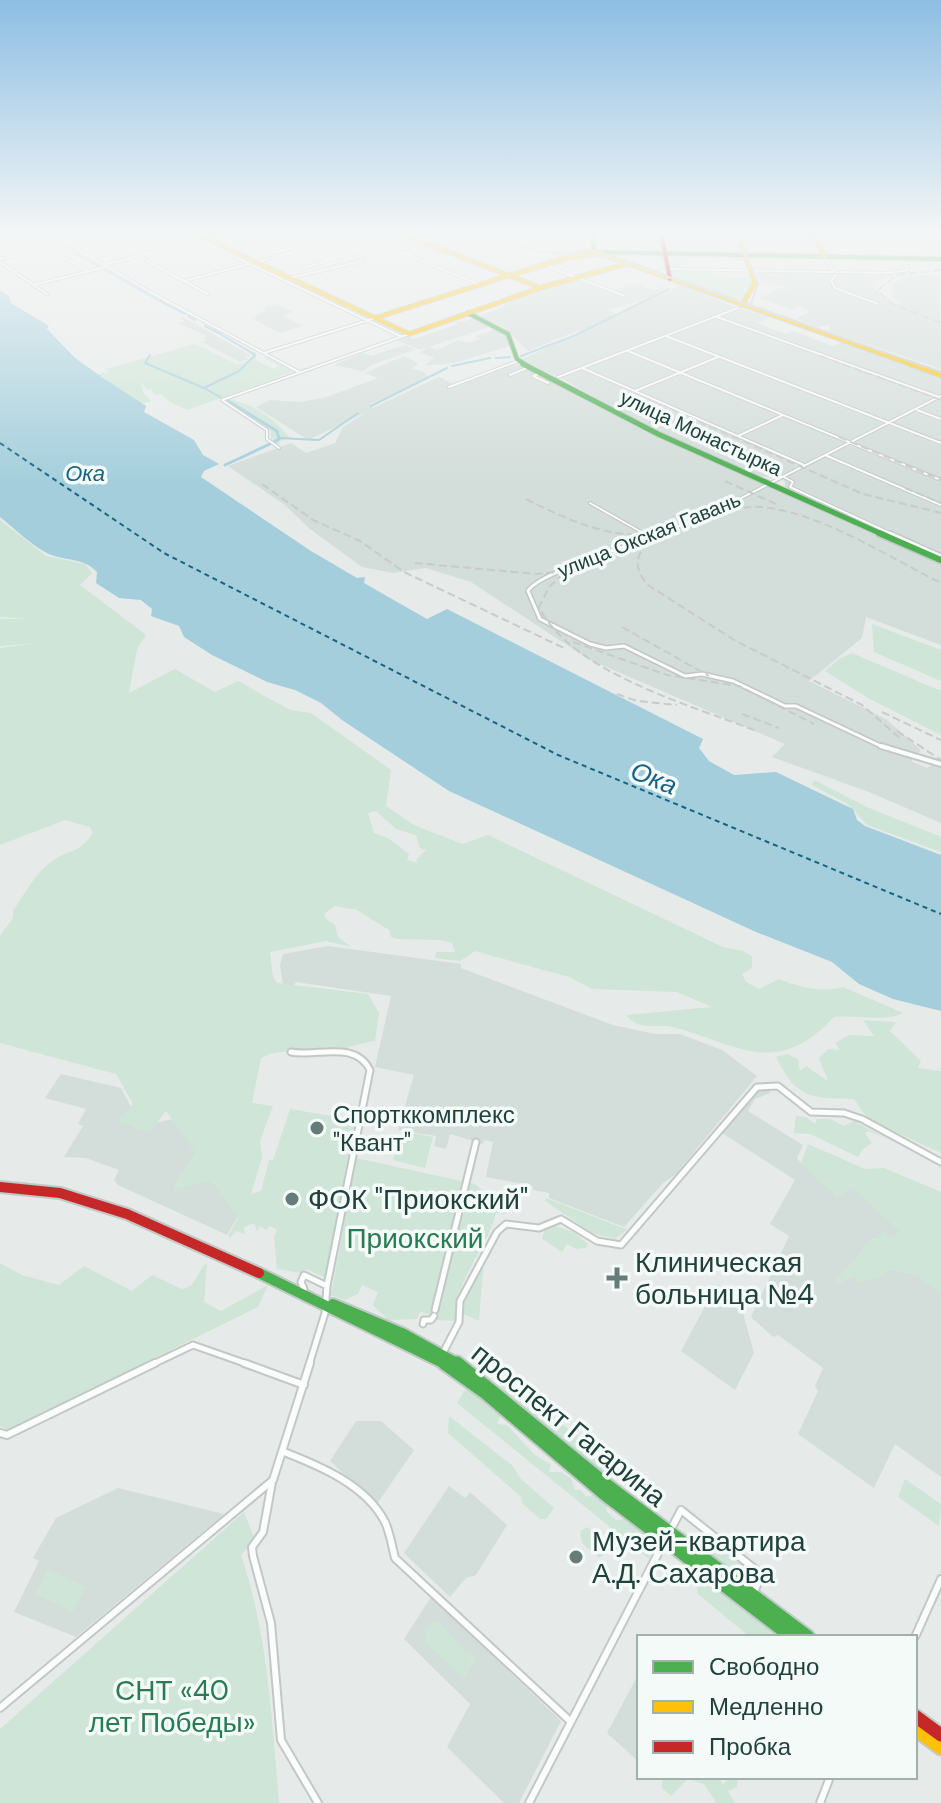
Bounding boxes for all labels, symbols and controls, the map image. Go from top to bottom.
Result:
street label: улица Монастырка [616,384,787,482]
water label: Ока [65,459,105,488]
street label: улица Окская Гавань [554,486,744,584]
water label: Ока [626,753,682,803]
place label: Спортккомплекс "Квант" [333,1099,515,1158]
marker: Спортккомплекс "Квант" [308,1119,326,1137]
place label: ФОК "Приокский" [308,1181,528,1218]
marker: ФОК "Приокский" [283,1190,301,1208]
park label: Приокский [346,1220,484,1257]
place label: Клиническая больница №4 [635,1244,814,1313]
marker: Клиническая больница №4 [606,1267,628,1289]
street label: проспект Гагарина [464,1335,674,1515]
place label: Музей-квартира А.Д. Сахарова [592,1523,806,1592]
marker: Музей-квартира А.Д. Сахарова [567,1548,585,1566]
legend [637,1635,917,1779]
text: Свободно [709,1651,819,1682]
park label: СНТ «40 лет Победы» [89,1672,255,1741]
text: Медленно [709,1691,823,1722]
text: Пробка [709,1731,792,1762]

